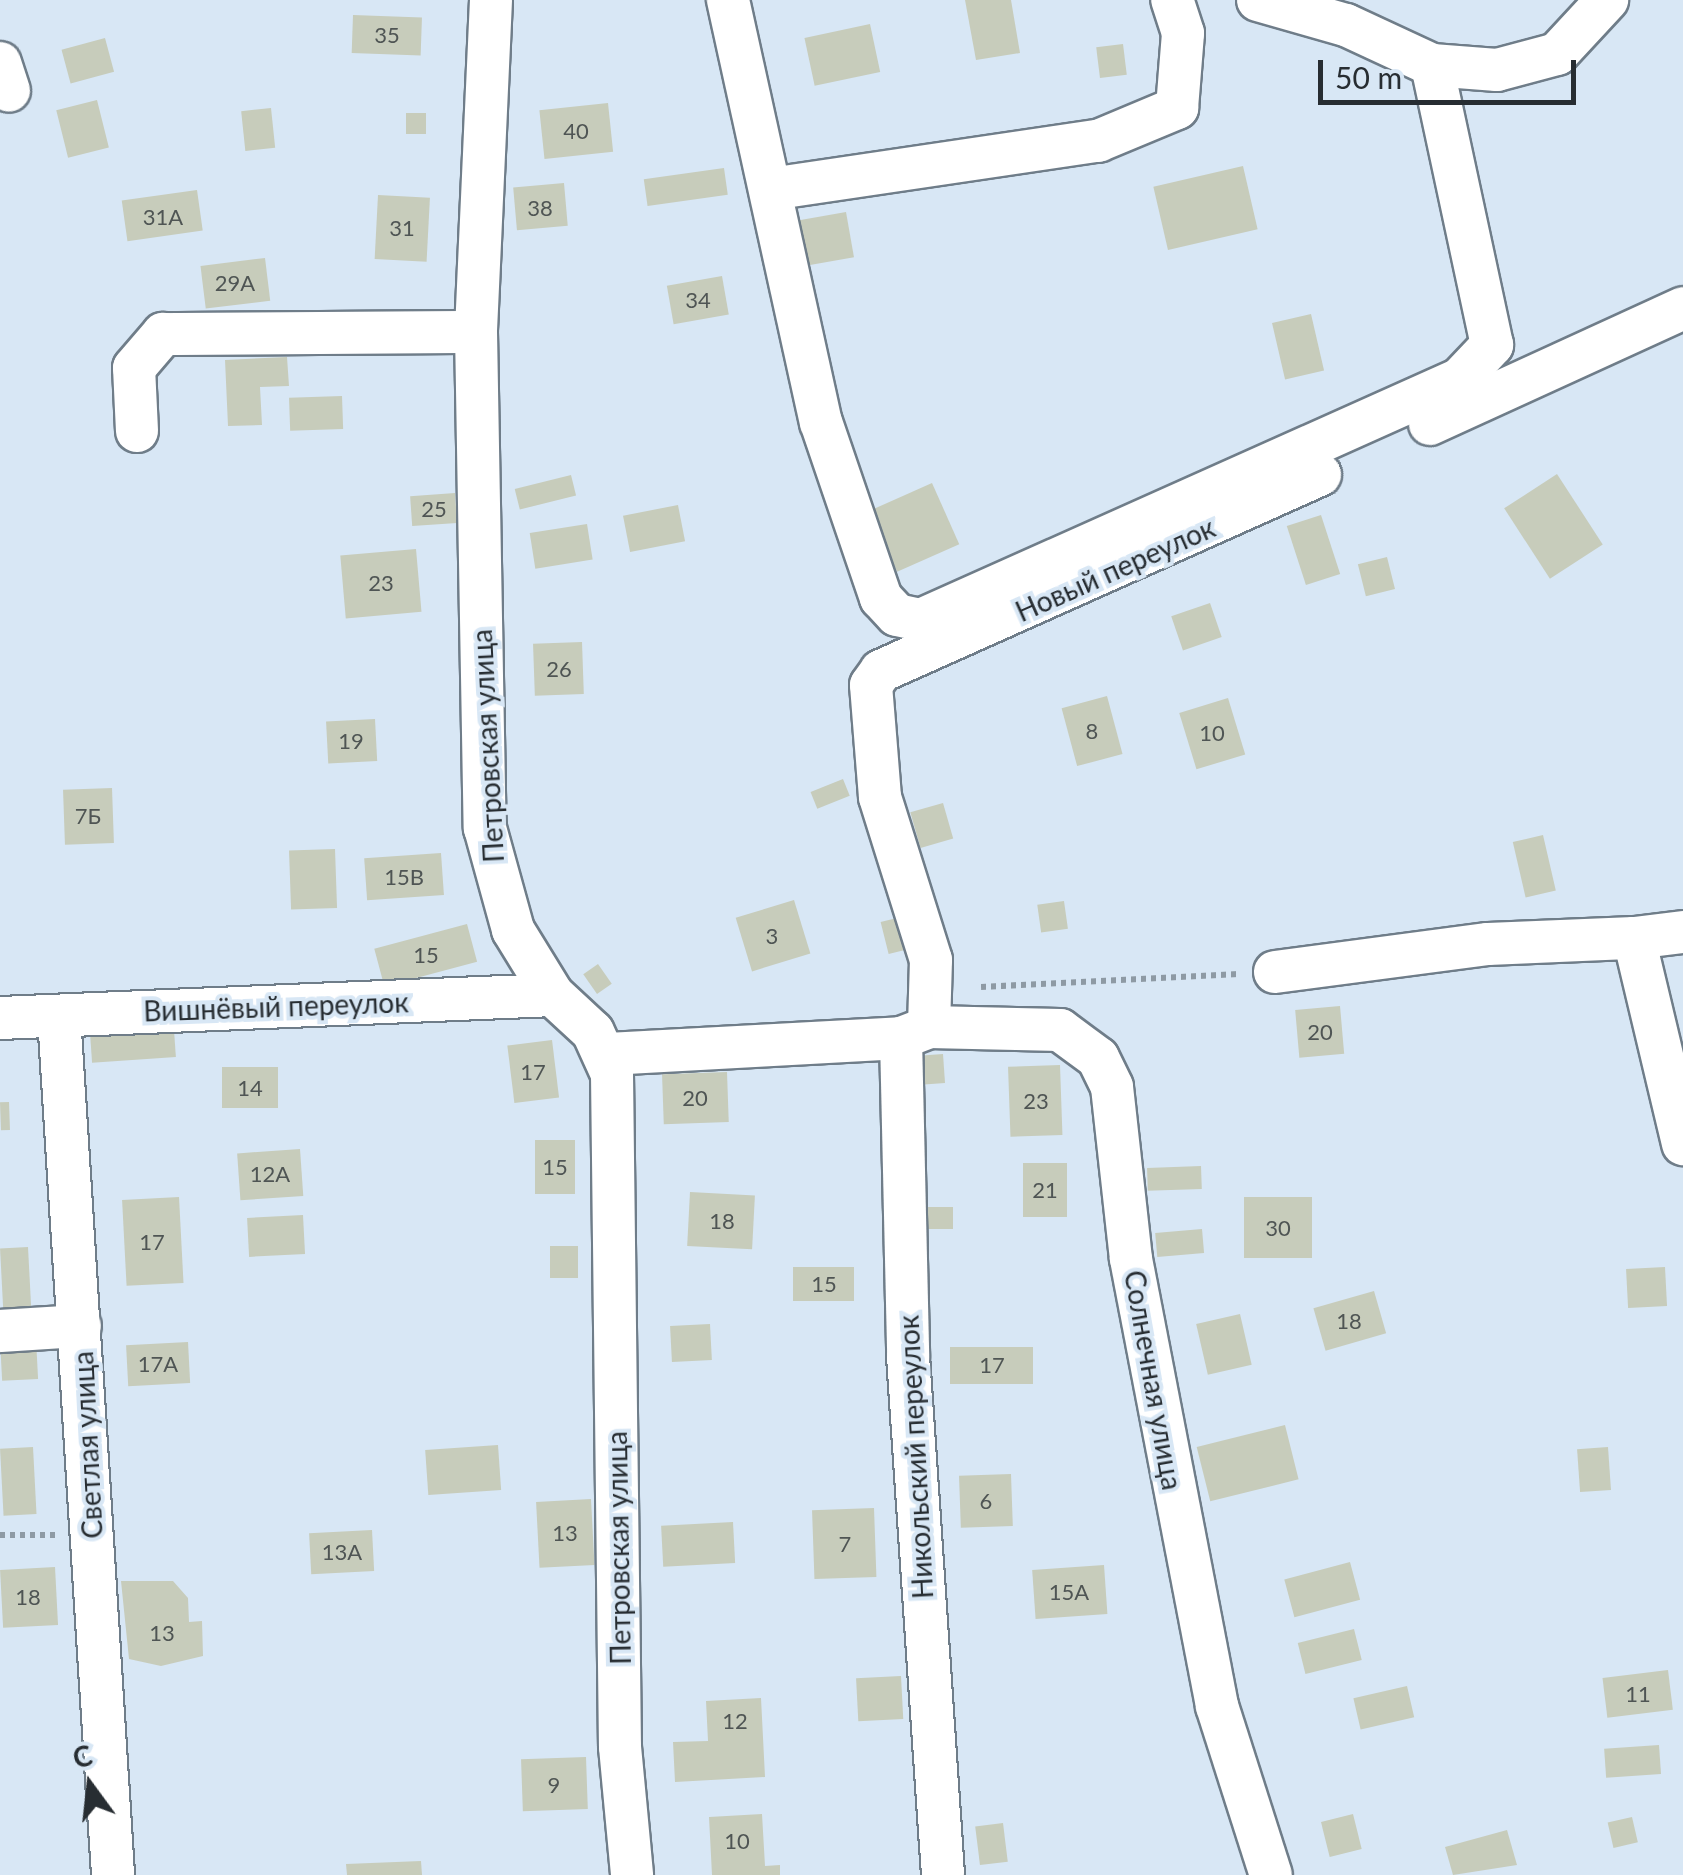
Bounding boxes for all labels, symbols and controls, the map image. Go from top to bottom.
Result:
house number: 35 [374,22,400,48]
scale bar [1323,40,1580,102]
text: 50 m [1335,59,1402,95]
house number: 40 [563,118,589,144]
house number: 38 [527,195,553,221]
house number: 31А [143,204,183,230]
house number: 31 [389,215,415,241]
house number: 29А [215,270,255,296]
house number: 34 [685,287,711,313]
house number: 25 [421,496,447,522]
street label: Новый переулок [1010,510,1220,628]
house number: 23 [368,570,394,596]
street label: Петровская улица [464,628,510,864]
house number: 26 [546,656,572,682]
house number: 8 [1086,718,1098,744]
house number: 10 [1199,720,1225,746]
house number: 19 [338,728,364,754]
house number: 7Б [75,803,101,829]
house number: 15В [384,864,424,890]
house number: 3 [766,923,778,949]
house number: 15 [413,942,439,968]
street label: Вишнёвый переулок [143,985,409,1027]
house number: 20 [1307,1019,1333,1045]
house number: 17 [520,1059,546,1085]
house number: 14 [237,1075,263,1101]
house number: 20 [682,1085,708,1111]
house number: 23 [1023,1088,1049,1114]
house number: 15 [542,1154,568,1180]
house number: 12А [250,1161,290,1187]
house number: 21 [1032,1177,1058,1203]
house number: 18 [709,1208,735,1234]
house number: 30 [1265,1215,1291,1241]
house number: 17 [139,1229,165,1255]
street label: Солнечная улица [1118,1268,1190,1492]
house number: 15 [811,1271,837,1297]
house number: 18 [1336,1308,1362,1334]
street label: Никольский переулок [891,1314,939,1600]
street label: Светлая улица [65,1350,109,1540]
house number: 17А [138,1351,178,1377]
house number: 17 [979,1352,1005,1378]
street label: Петровская улица [599,1431,637,1665]
house number: 6 [980,1488,992,1514]
house number: 13 [552,1520,578,1546]
house number: 7 [839,1531,851,1557]
house number: 13А [322,1539,362,1565]
house number: 15А [1049,1579,1089,1605]
house number: 18 [15,1584,41,1610]
house number: 13 [149,1620,175,1646]
house number: 11 [1625,1681,1651,1707]
house number: 12 [722,1708,748,1734]
north arrow [40,1735,140,1835]
text: С [69,1737,96,1775]
house number: 9 [548,1772,560,1798]
house number: 10 [724,1828,750,1854]

